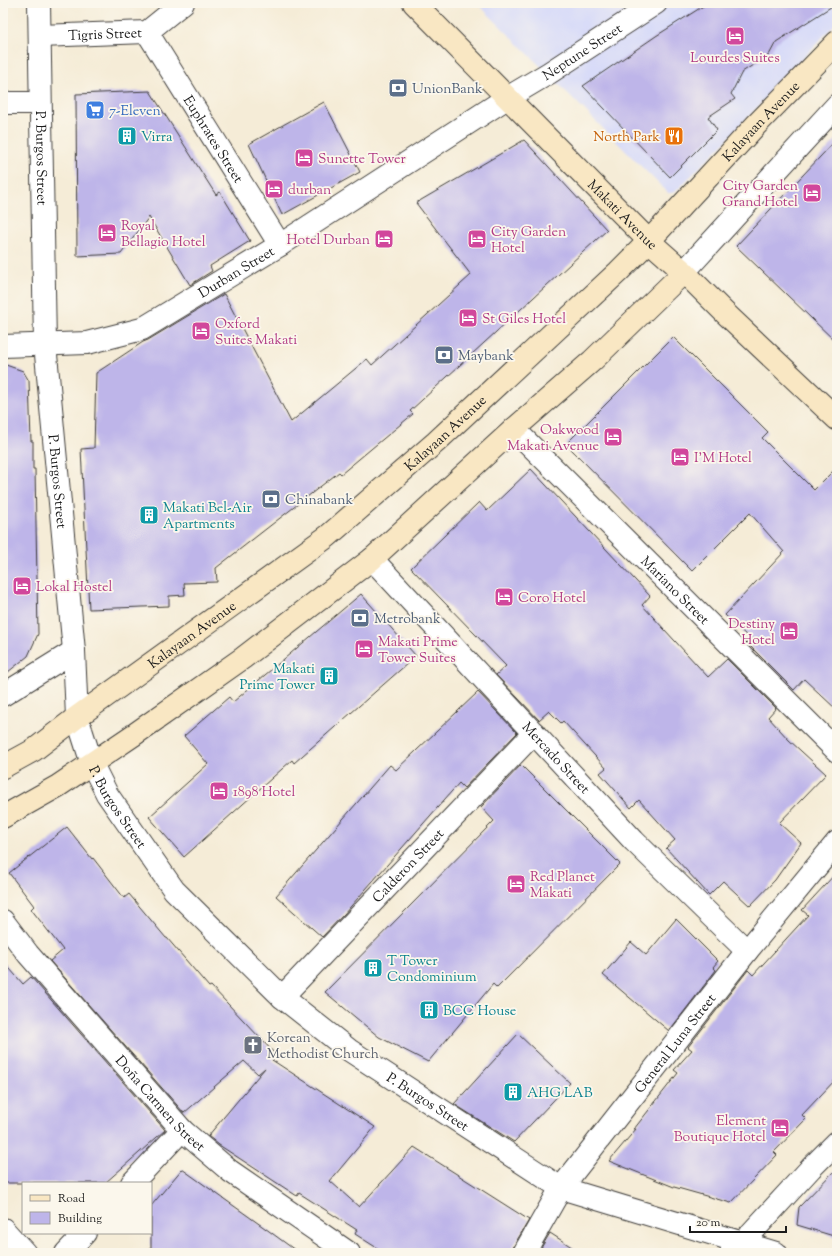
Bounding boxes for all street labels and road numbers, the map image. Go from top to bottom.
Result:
street label: Neptune Street [539,20,627,87]
street label: Tigris Street [68,24,143,47]
street label: Kalayaan Avenue [719,78,805,167]
street label: Euphrates Street [177,92,247,188]
street label: P. Burgos Street [29,110,51,206]
street label: Makati Avenue [582,176,661,256]
street label: Durban Street [195,242,279,304]
street label: Kalayaan Avenue [401,392,492,477]
street label: P. Burgos Street [42,433,70,530]
street label: Mariano Street [635,553,713,630]
street label: Kalayaan Avenue [145,597,241,675]
street label: Mercado Street [516,719,594,799]
street label: P. Burgos Street [83,763,150,854]
street label: Calderon Street [369,825,450,908]
street label: General Luna Street [631,990,722,1098]
street label: Doña Carmen Street [109,1052,209,1157]
street label: P. Burgos Street [382,1069,472,1137]

